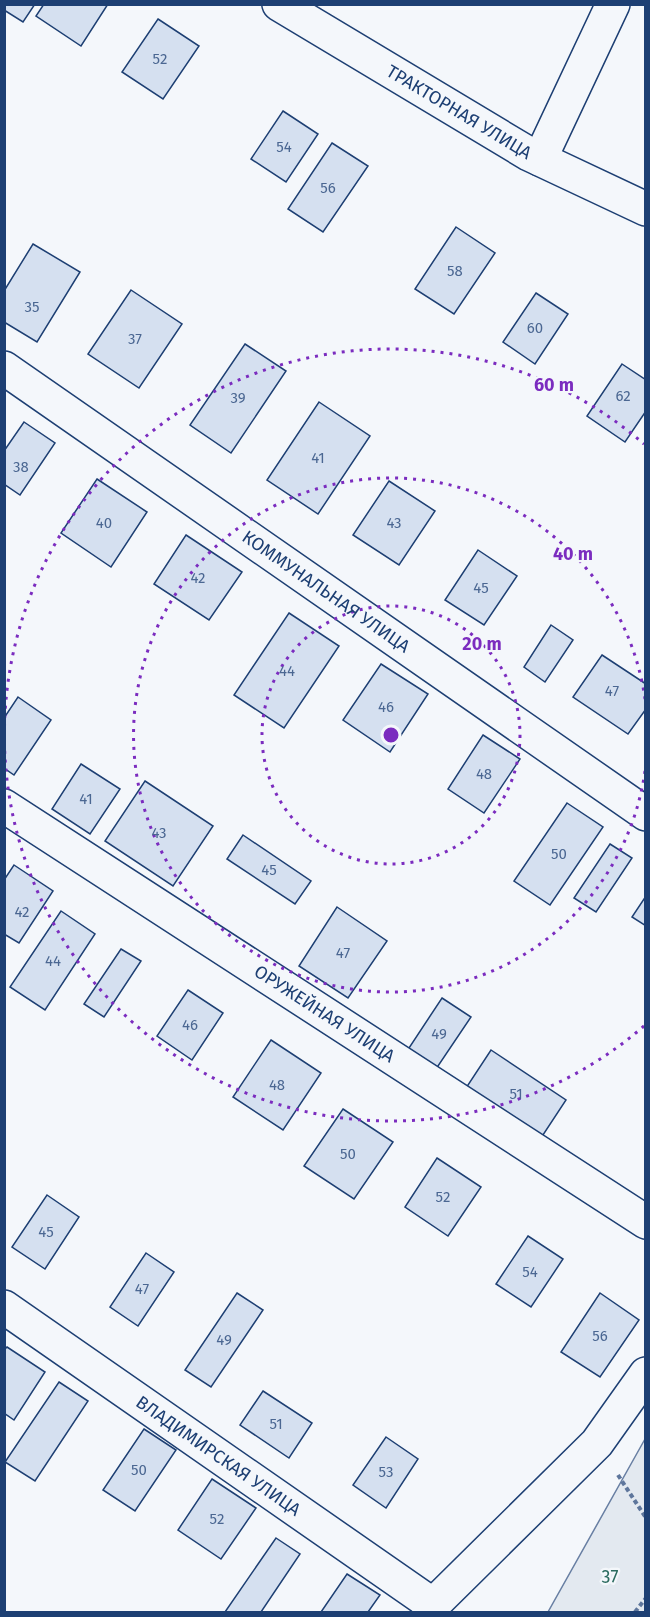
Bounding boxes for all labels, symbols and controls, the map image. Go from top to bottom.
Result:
house number: 52 [153,50,167,68]
street label: ТРАКТОРНАЯ УЛИЦА [383,60,536,164]
house number: 54 [276,138,292,156]
house number: 56 [320,179,336,197]
house number: 58 [447,262,463,280]
house number: 35 [24,298,40,316]
house number: 60 [527,319,543,337]
house number: 37 [128,330,142,348]
text: 60 m [534,374,574,396]
house number: 62 [615,387,631,405]
house number: 39 [230,389,246,407]
house number: 41 [311,449,325,467]
house number: 38 [13,458,29,476]
house number: 40 [96,514,112,532]
house number: 43 [386,514,402,532]
street label: КОММУНАЛЬНАЯ УЛИЦА [238,526,415,658]
text: 40 m [553,543,593,565]
house number: 42 [190,569,206,587]
house number: 45 [473,579,489,597]
text: 20 m [462,633,502,655]
house number: 44 [279,662,295,680]
house number: 47 [605,682,619,700]
house number: 46 [378,698,394,716]
centre of rings [381,725,401,745]
house number: 48 [476,765,492,783]
house number: 41 [79,790,93,808]
house number: 43 [151,824,167,842]
house number: 50 [551,845,567,863]
house number: 45 [261,861,277,879]
house number: 42 [14,903,30,921]
house number: 47 [336,944,350,962]
house number: 44 [45,952,61,970]
street label: ОРУЖЕЙНАЯ УЛИЦА [250,960,400,1068]
house number: 46 [182,1016,198,1034]
house number: 49 [431,1025,447,1043]
house number: 48 [269,1076,285,1094]
house number: 51 [509,1085,523,1103]
house number: 50 [340,1145,356,1163]
house number: 52 [436,1188,450,1206]
house number: 45 [38,1223,54,1241]
house number: 54 [522,1263,538,1281]
house number: 47 [135,1280,149,1298]
house number: 56 [592,1327,608,1345]
house number: 49 [216,1331,232,1349]
street label: ВЛАДИМИРСКАЯ УЛИЦА [132,1391,306,1521]
house number: 51 [269,1415,283,1433]
house number: 50 [131,1461,147,1479]
house number: 53 [379,1463,393,1481]
house number: 52 [210,1510,224,1528]
park label: 37 [602,1566,618,1588]

